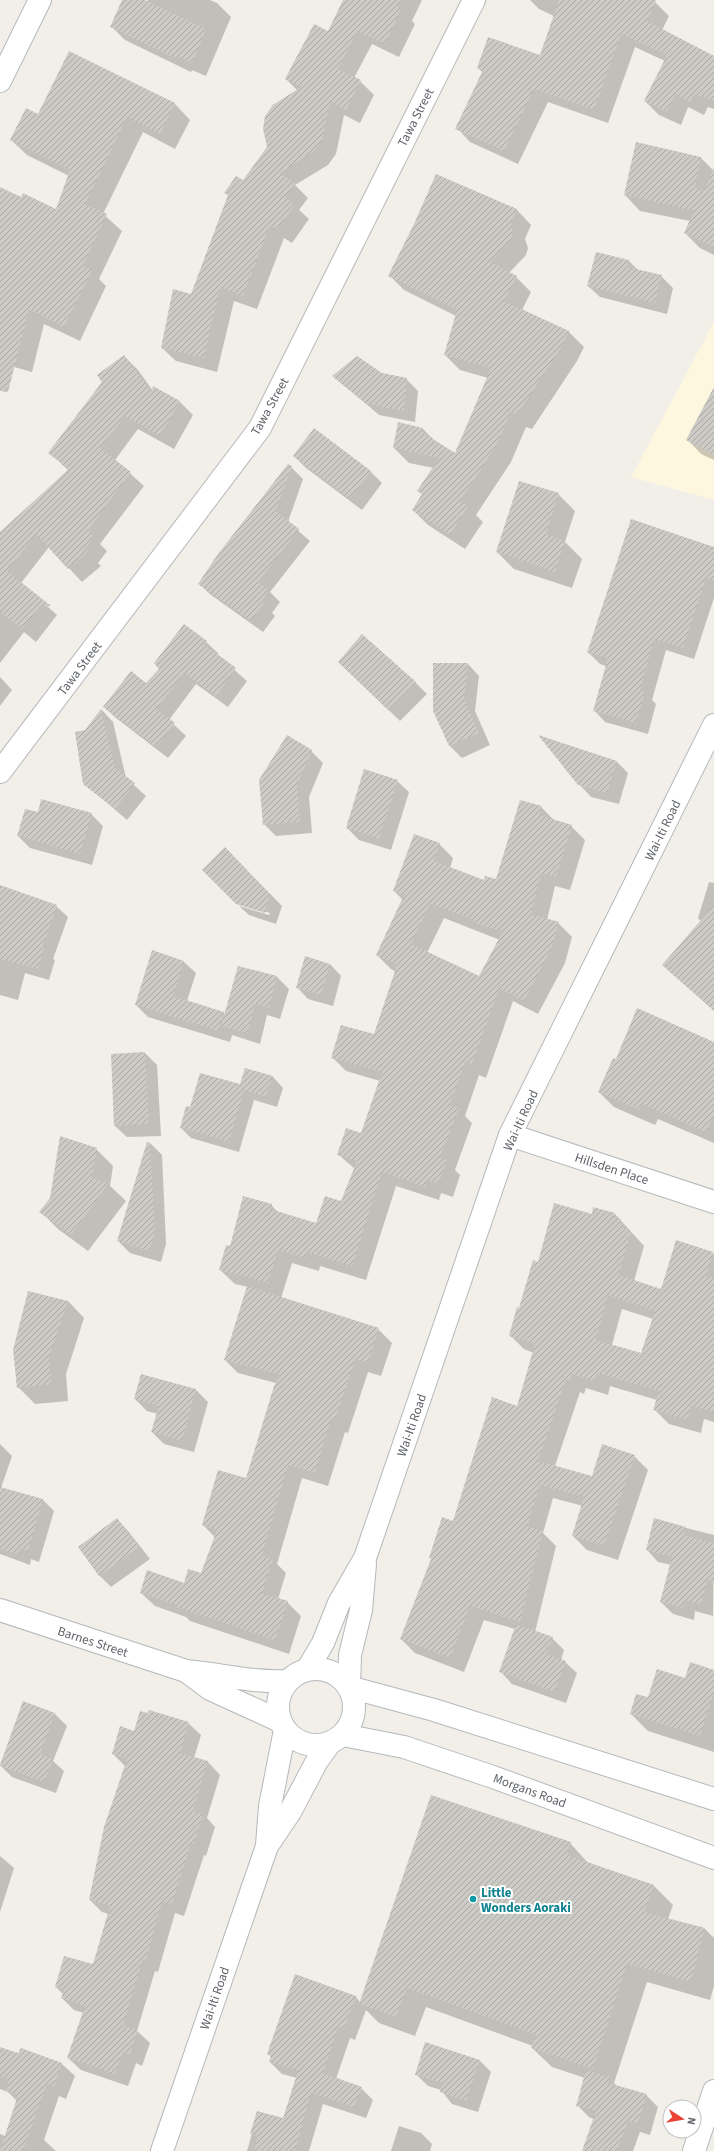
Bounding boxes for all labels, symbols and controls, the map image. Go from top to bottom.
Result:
street label: Tawa Street [393,85,439,150]
street label: Tawa Street [247,374,293,439]
street label: Tawa Street [53,637,106,699]
street label: Wai-Iti Road [640,797,685,864]
street label: Wai-Iti Road [499,1087,543,1154]
street label: Hillsden Place [573,1149,651,1189]
street label: Wai-Iti Road [393,1392,431,1459]
street label: Barnes Street [55,1622,131,1662]
street label: Morgans Road [490,1769,569,1813]
place label: Little Wonders Aoraki [481,1884,571,1917]
marker: Little Wonders Aoraki [468,1894,478,1904]
street label: Wai-Iti Road [196,1965,234,2032]
north arrow [662,2099,702,2139]
text: N [683,2116,699,2126]

